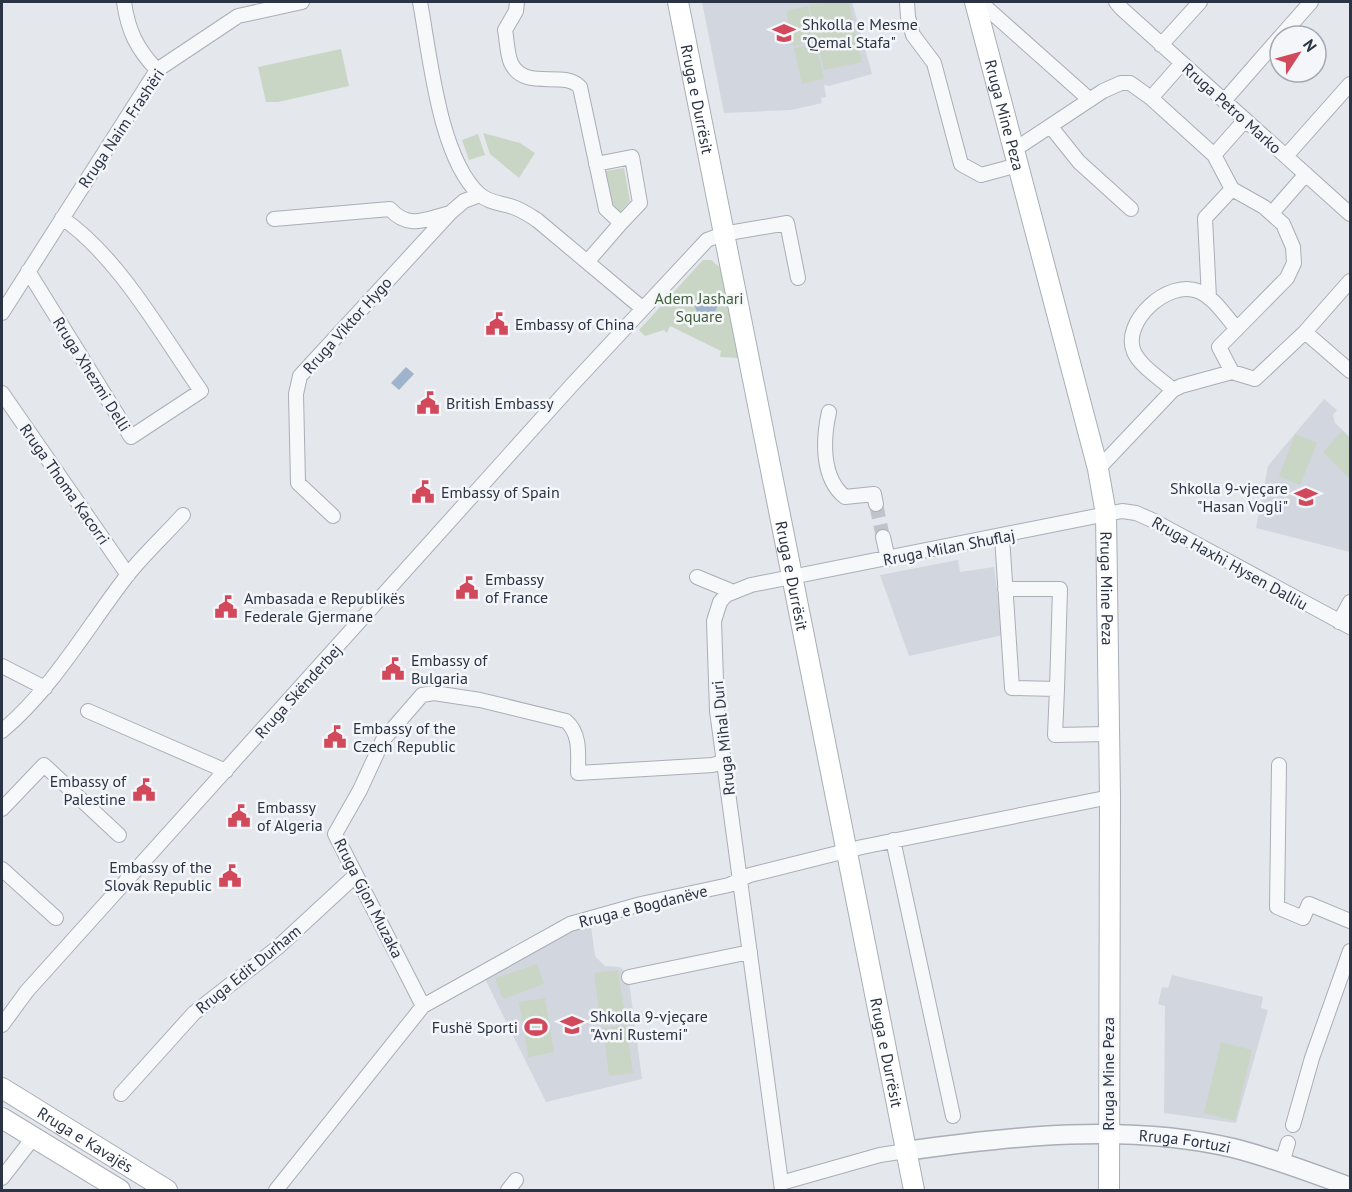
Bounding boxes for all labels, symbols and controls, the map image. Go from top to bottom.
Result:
place label: Shkolla e Mesme "Qemal Stafa" [802,14,918,52]
school or university icon: Shkolla e Mesme "Qemal Stafa" [771,20,797,46]
north arrow [1268,24,1328,84]
text: N [1299,35,1321,55]
street label: Rruga e Durrësit [677,43,718,156]
street label: Rruga Mine Peza [981,58,1029,173]
street label: Rruga Petro Marko [1178,58,1286,158]
street label: Rruga Naim Frashëri [74,65,168,191]
street label: Rruga Viktor Hygo [298,272,396,378]
park label: Adem Jashari Square [654,288,744,326]
public building icon: Embassy of China [484,311,510,337]
street label: Rruga Xhezmi Delli [49,313,135,435]
place label: Embassy of China [515,314,634,334]
public building icon: British Embassy [415,390,441,416]
place label: British Embassy [446,393,554,413]
street label: Rruga Thoma Kacorri [16,420,114,548]
place label: Shkolla 9-vjeçare "Hasan Vogli" [1170,478,1288,516]
public building icon: Embassy of Spain [410,479,436,505]
place label: Embassy of Spain [441,482,560,502]
school or university icon: Shkolla 9-vjeçare "Hasan Vogli" [1293,484,1319,510]
street label: Rruga Haxhi Hysen Dalliu [1149,512,1311,614]
street label: Rruga e Durrësit [771,519,813,633]
street label: Rruga Milan Shuflaj [881,524,1017,570]
street label: Rruga Mine Peza [1096,531,1118,645]
place label: Embassy of France [485,569,548,607]
public building icon: Embassy of France [454,575,480,601]
place label: Ambasada e Republikës Federale Gjermane [244,588,405,626]
public building icon: Ambasada e Republikës Federale Gjermane [213,594,239,620]
street label: Rruga Skënderbej [250,640,346,742]
place label: Embassy of Bulgaria [411,650,488,688]
public building icon: Embassy of Bulgaria [380,656,406,682]
street label: Rruga Mihal Duri [707,679,739,797]
place label: Embassy of the Czech Republic [353,718,456,756]
public building icon: Embassy of the Czech Republic [322,724,348,750]
place label: Embassy of Palestine [50,771,127,809]
public building icon: Embassy of Palestine [131,777,157,803]
place label: Embassy of Algeria [257,797,323,835]
public building icon: Embassy of Algeria [226,803,252,829]
street label: Rruga Gjon Muzaka [330,835,408,961]
place label: Embassy of the Slovak Republic [104,857,212,895]
public building icon: Embassy of the Slovak Republic [217,863,243,889]
street label: Rruga e Bogdanëve [577,880,709,932]
street label: Rruga Edit Durham [191,920,305,1018]
street label: Rruga e Durrësit [866,996,907,1110]
place label: Shkolla 9-vjeçare "Avni Rustemi" [590,1006,708,1044]
school or university icon: Shkolla 9-vjeçare "Avni Rustemi" [559,1012,585,1038]
sports icon: Fushë Sporti [523,1014,549,1040]
place label: Fushë Sporti [432,1017,518,1037]
street label: Rruga Mine Peza [1098,1017,1118,1131]
street label: Rruga e Kavajës [34,1102,137,1177]
street label: Rruga Fortuzi [1138,1125,1233,1157]

